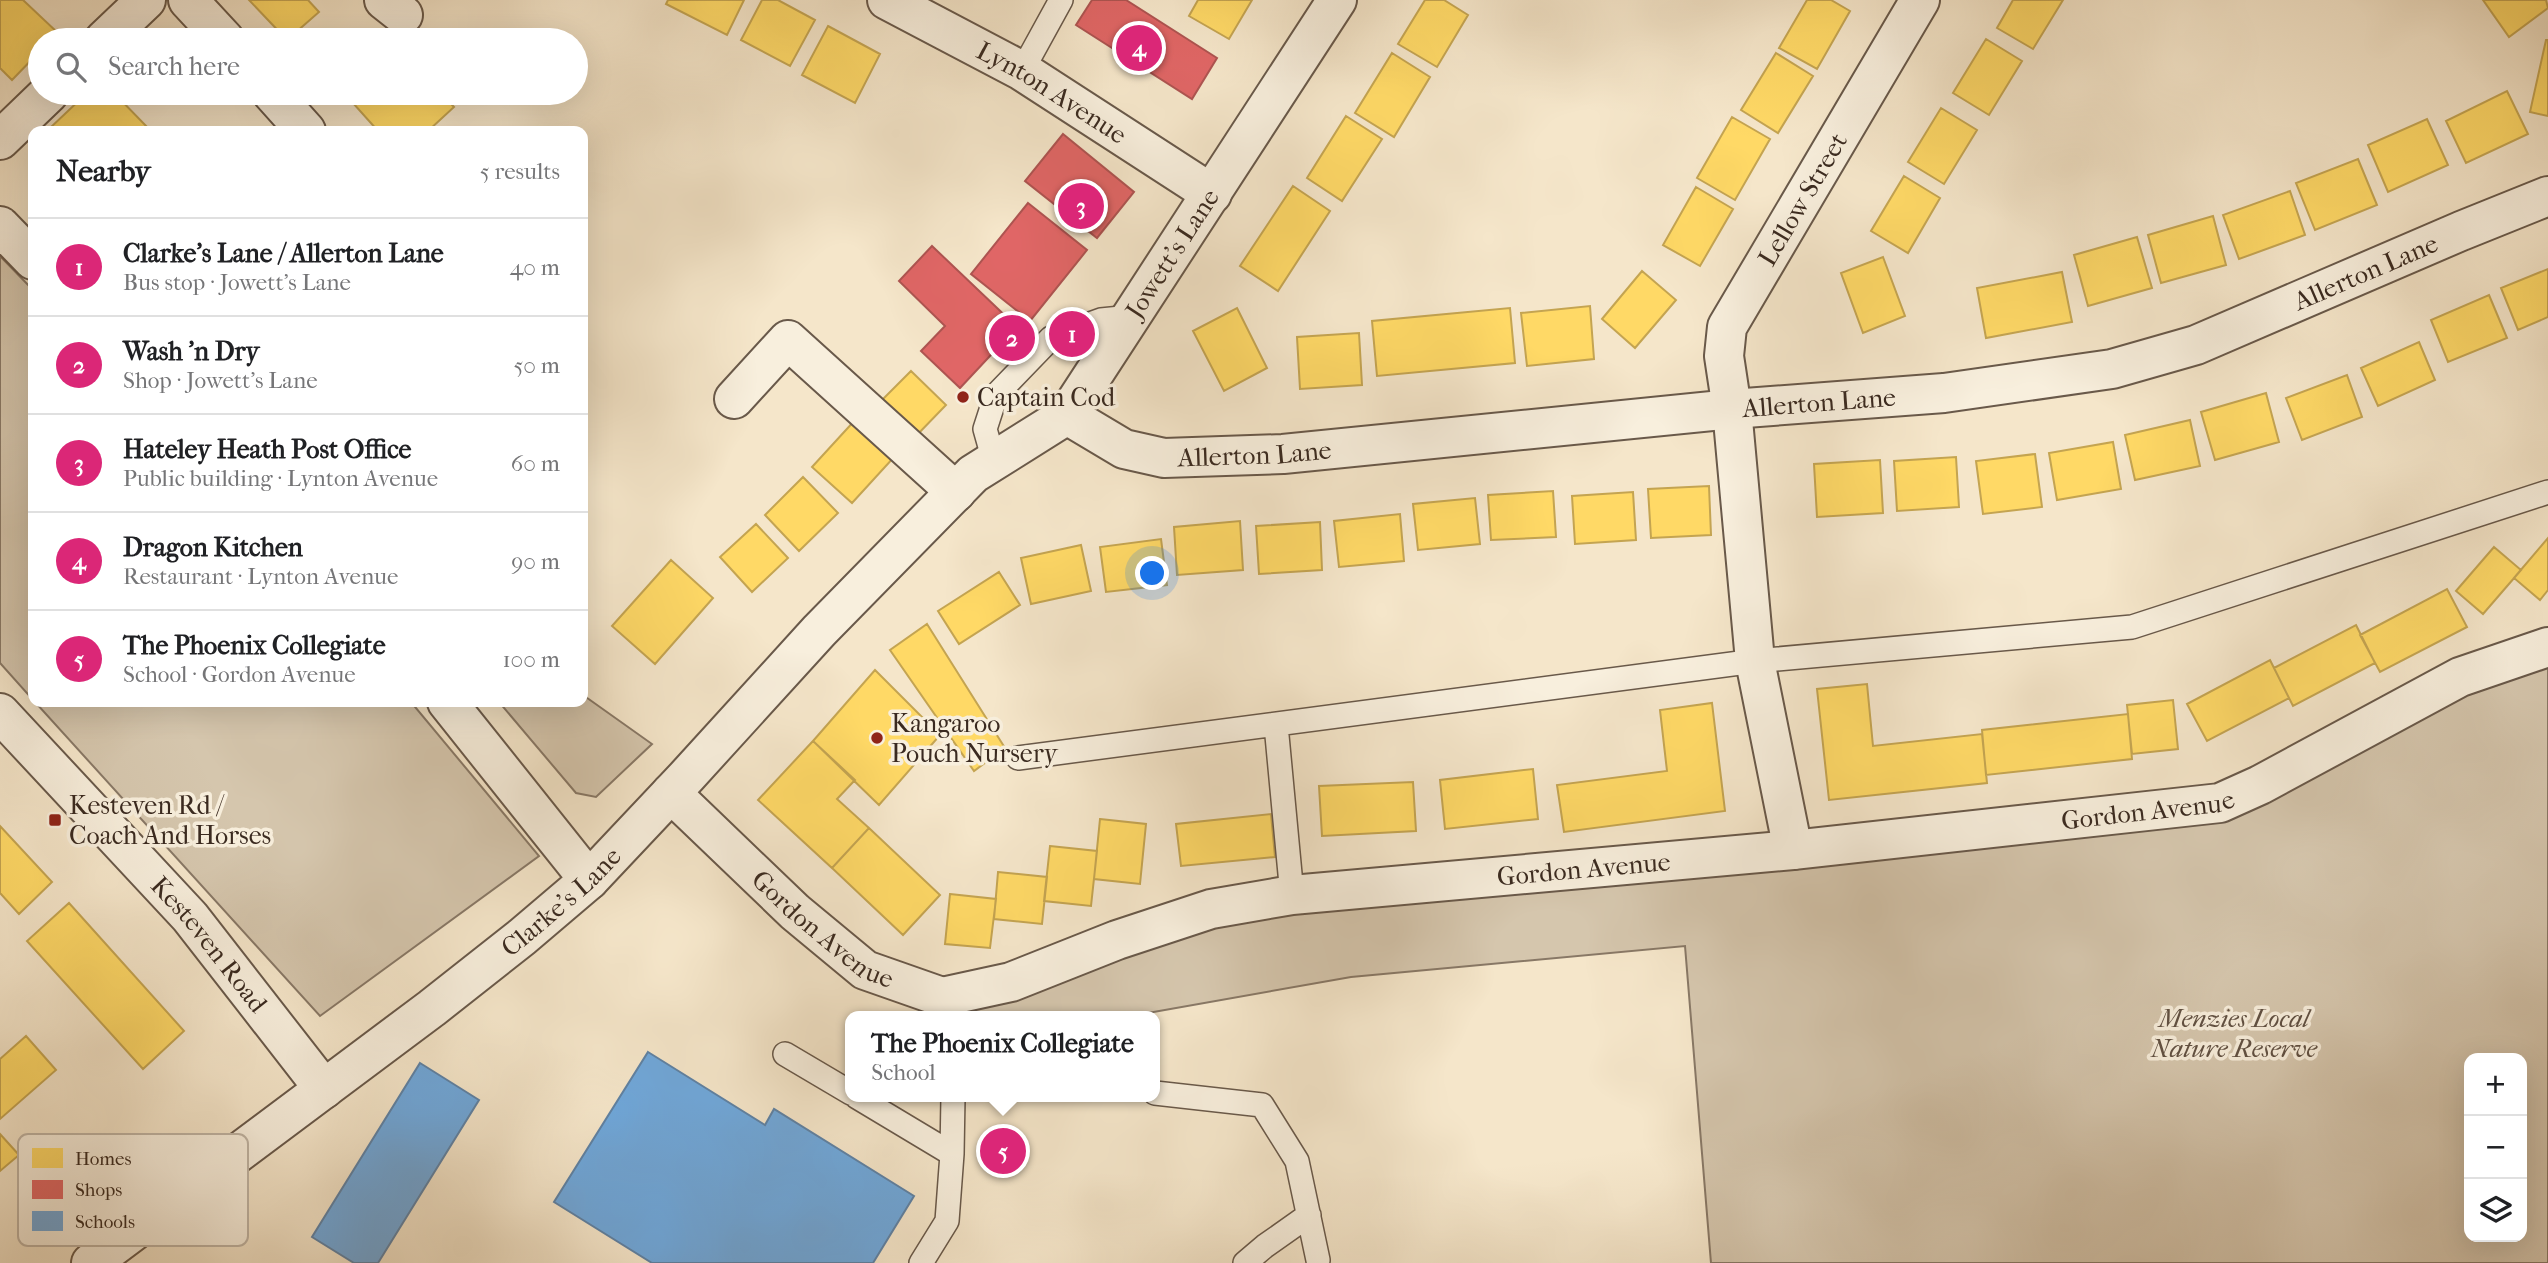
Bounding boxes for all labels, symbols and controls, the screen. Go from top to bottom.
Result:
pin: 4 [1116,22,1162,74]
search box [28,28,588,105]
street label: Lynton Avenue [971,35,1133,150]
icon: search [52,48,90,86]
text: Search here [108,51,240,82]
street label: Lellow Street [1751,127,1854,271]
text: Nearby [56,154,151,189]
text: 5 results [480,158,560,185]
pin: 3 [1058,180,1104,232]
street label: Jowett's Lane [1118,183,1226,326]
street label: Allerton Lane [2288,227,2442,317]
text: Clarke's Lane / Allerton Lane [123,238,444,269]
text: 1 [75,254,83,281]
text: 40 m [510,254,560,281]
text: Bus stop · Jowett's Lane [123,269,351,296]
pin: 1 [1049,308,1095,360]
pin: 2 [989,312,1035,364]
text: Wash 'n Dry [123,336,259,367]
text: 2 [73,352,85,379]
text: 50 m [513,352,560,379]
text: Shop · Jowett's Lane [123,367,318,394]
street label: Allerton Lane [1740,381,1897,424]
place label: Captain Cod [977,382,1116,413]
marker: Captain Cod [955,389,971,405]
text: Hateley Heath Post Office [123,434,411,465]
street label: Allerton Lane [1176,434,1333,473]
text: 3 [74,450,84,477]
text: 60 m [511,450,560,477]
text: Public building · Lynton Avenue [123,465,438,492]
text: Dragon Kitchen [123,532,303,563]
text: 4 [72,548,86,575]
text: 90 m [511,548,560,575]
your location [1135,556,1169,590]
text: Restaurant · Lynton Avenue [123,563,398,590]
text: The Phoenix Collegiate [123,630,386,661]
text: 5 [74,646,84,673]
text: 100 m [502,646,560,673]
text: School · Gordon Avenue [123,661,356,688]
place label: Kangaroo Pouch Nursery [891,708,1059,769]
marker: Kangaroo Pouch Nursery [869,730,885,746]
street label: Gordon Avenue [2059,783,2239,836]
place label: Kesteven Rd / Coach And Horses [69,790,271,851]
marker: Kesteven Rd / Coach And Horses [47,812,63,828]
street label: Clarke's Lane [495,841,627,963]
street label: Gordon Avenue [1496,846,1672,892]
street label: Gordon Avenue [745,864,898,994]
street label: Kesteven Road [144,870,274,1019]
park label: Menzies Local Nature Reserve [2150,1003,2319,1064]
popup [845,1011,1160,1102]
text: The Phoenix Collegiate [871,1028,1134,1059]
map controls [2464,1053,2527,1242]
button: + [2464,1053,2527,1116]
text: School [871,1059,936,1086]
button: − [2464,1116,2527,1179]
pin: 5 [980,1125,1026,1177]
legend [18,1134,248,1246]
text: Homes [75,1148,131,1170]
text: Shops [75,1179,122,1201]
button: layers [2464,1179,2527,1242]
text: Schools [75,1211,135,1233]

